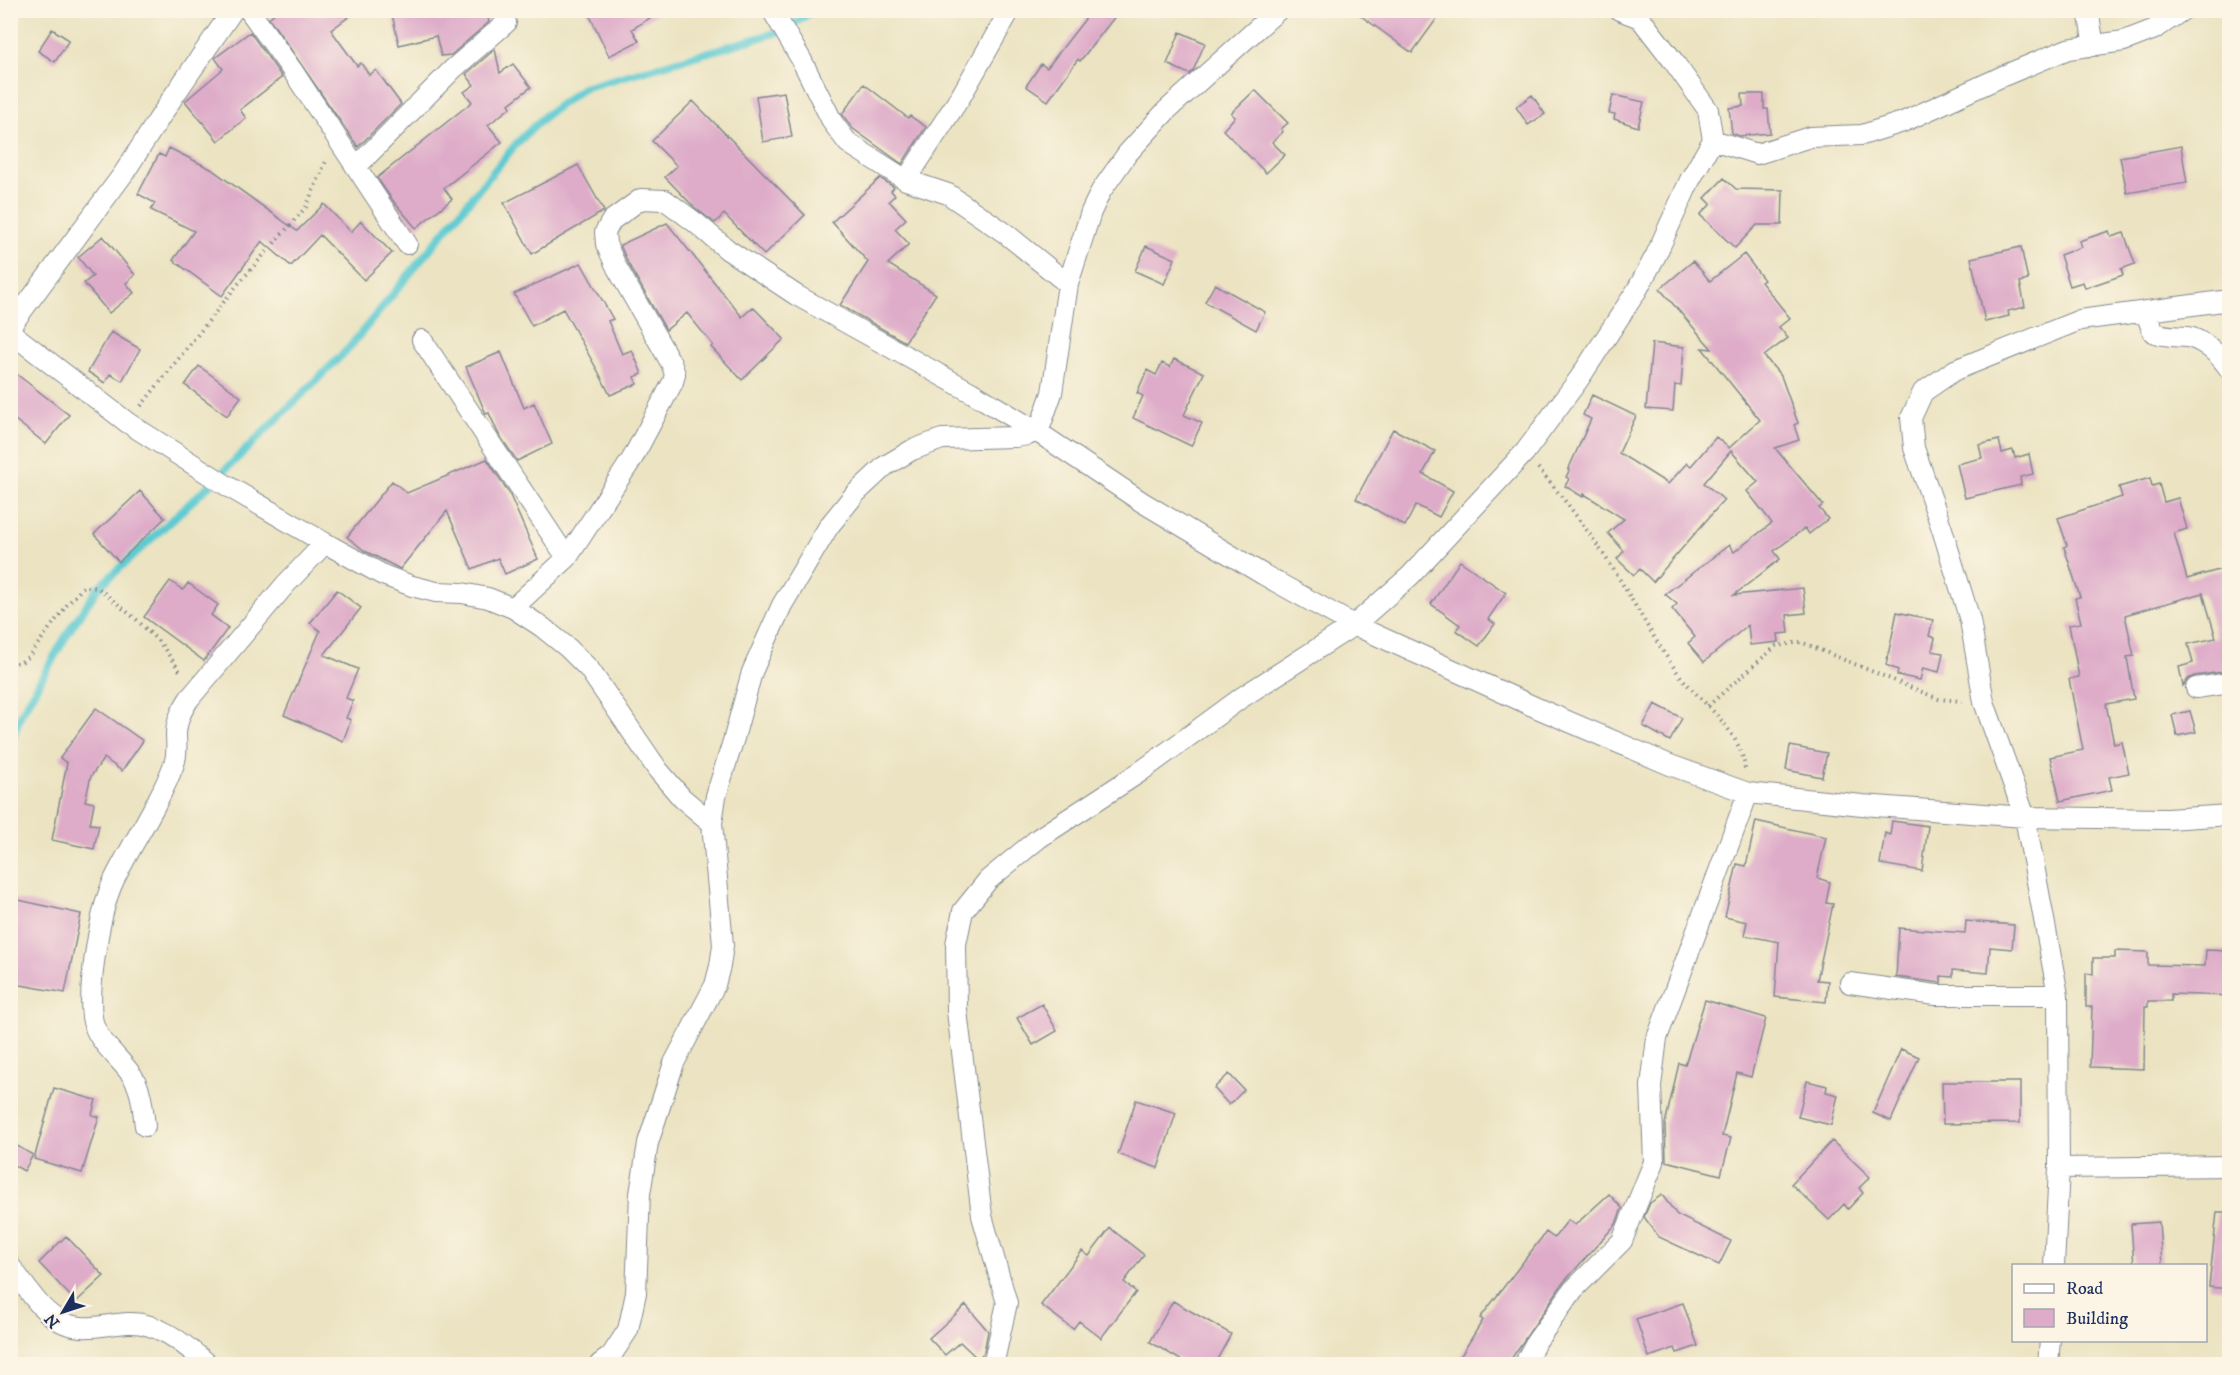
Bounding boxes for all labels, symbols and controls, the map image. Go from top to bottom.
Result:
legend [2012,1264,2207,1342]
text: Road [2066,1278,2103,1300]
north arrow [33,1282,93,1342]
text: Building [2066,1308,2128,1330]
text: N [40,1309,64,1332]

